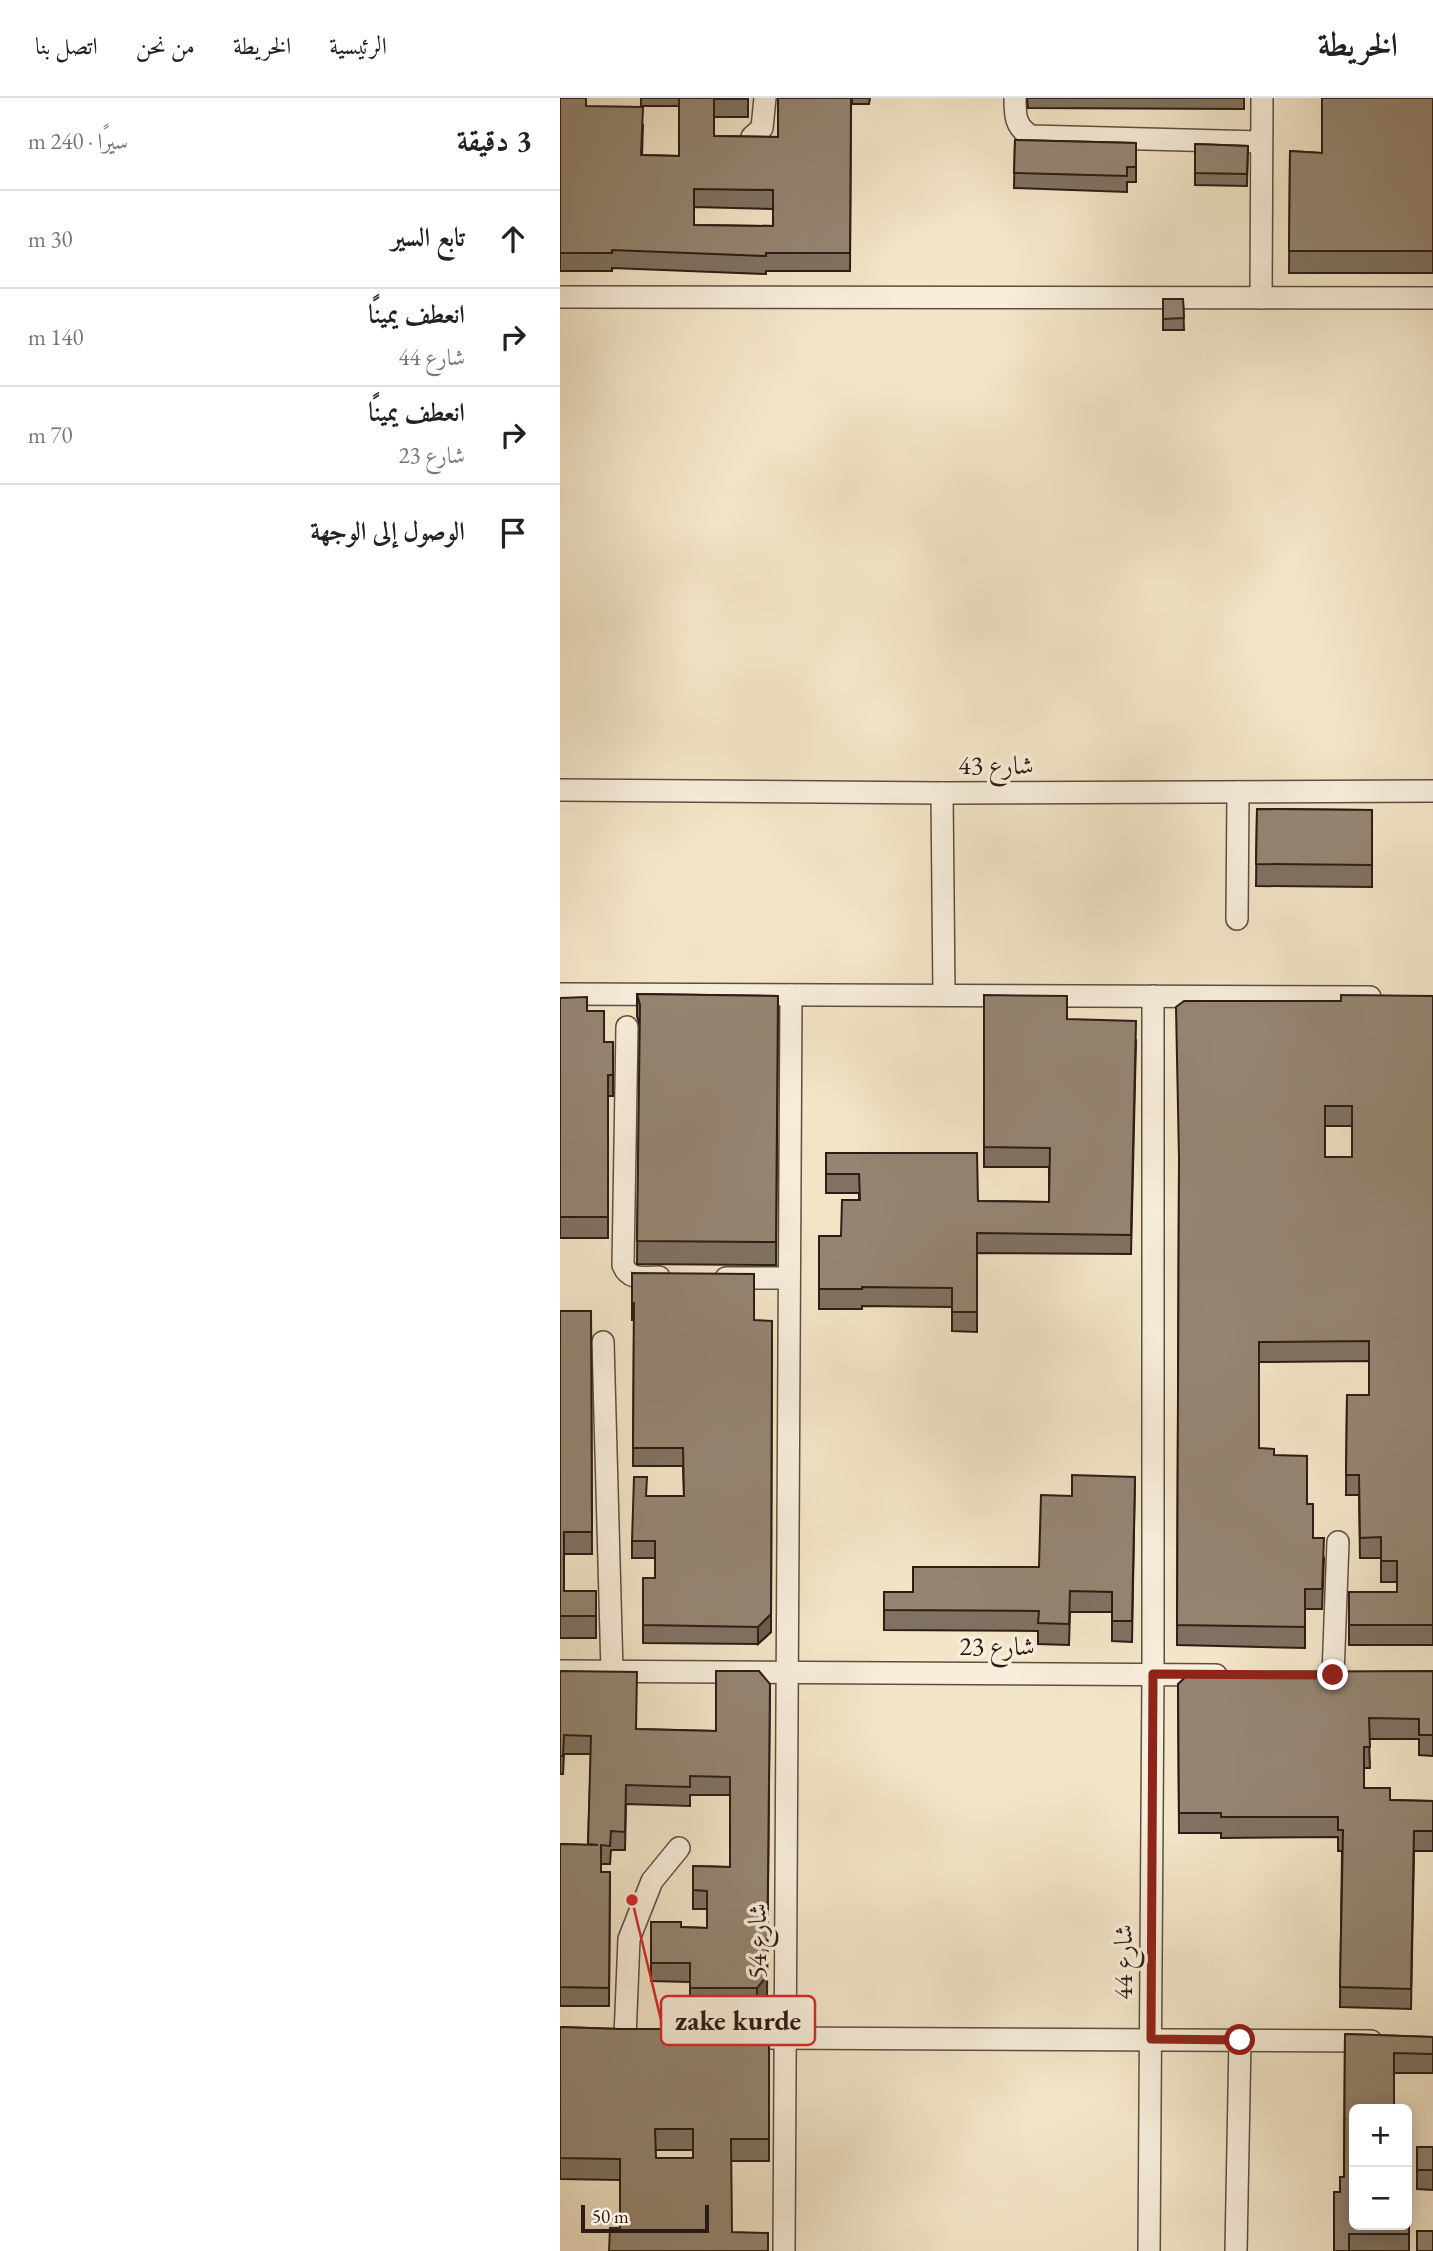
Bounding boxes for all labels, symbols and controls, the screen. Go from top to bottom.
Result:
text: الخريطة [1318,23,1398,66]
text: اتصل بنا [35,30,98,61]
text: من نحن [136,30,195,61]
text: الخريطة [233,30,291,61]
text: الرئيسية [329,30,387,61]
text: 3 دقيقة [457,121,532,160]
text: سيرًا · 240 m [28,126,128,156]
text: تابع السير [391,220,465,254]
icon: ahead [494,220,532,258]
text: 30 m [28,224,73,254]
text: انعطف يمينًا [368,297,465,331]
icon: right [494,318,532,356]
text: 140 m [28,322,84,352]
text: شارع 44 [398,342,465,372]
text: انعطف يمينًا [368,395,465,429]
icon: right [494,416,532,454]
text: 70 m [28,420,73,450]
text: شارع 23 [398,440,465,470]
text: الوصول إلى الوجهة [310,514,465,548]
icon: arrive [494,514,532,552]
street label: شارع 43 [958,748,1034,787]
street label: شارع 23 [959,1629,1035,1668]
route end [1317,1659,1348,1690]
street label: شارع 54 [740,1903,779,1979]
street label: شارع 44 [1106,1924,1145,2000]
callout: zake kurde [661,1996,815,2045]
text: zake kurde [675,2002,801,2038]
route start [1224,2024,1255,2055]
map controls [1349,2104,1412,2230]
button: + [1349,2104,1412,2167]
button: − [1349,2167,1412,2230]
scale bar [581,2202,709,2234]
text: 50 m [592,2204,629,2229]

